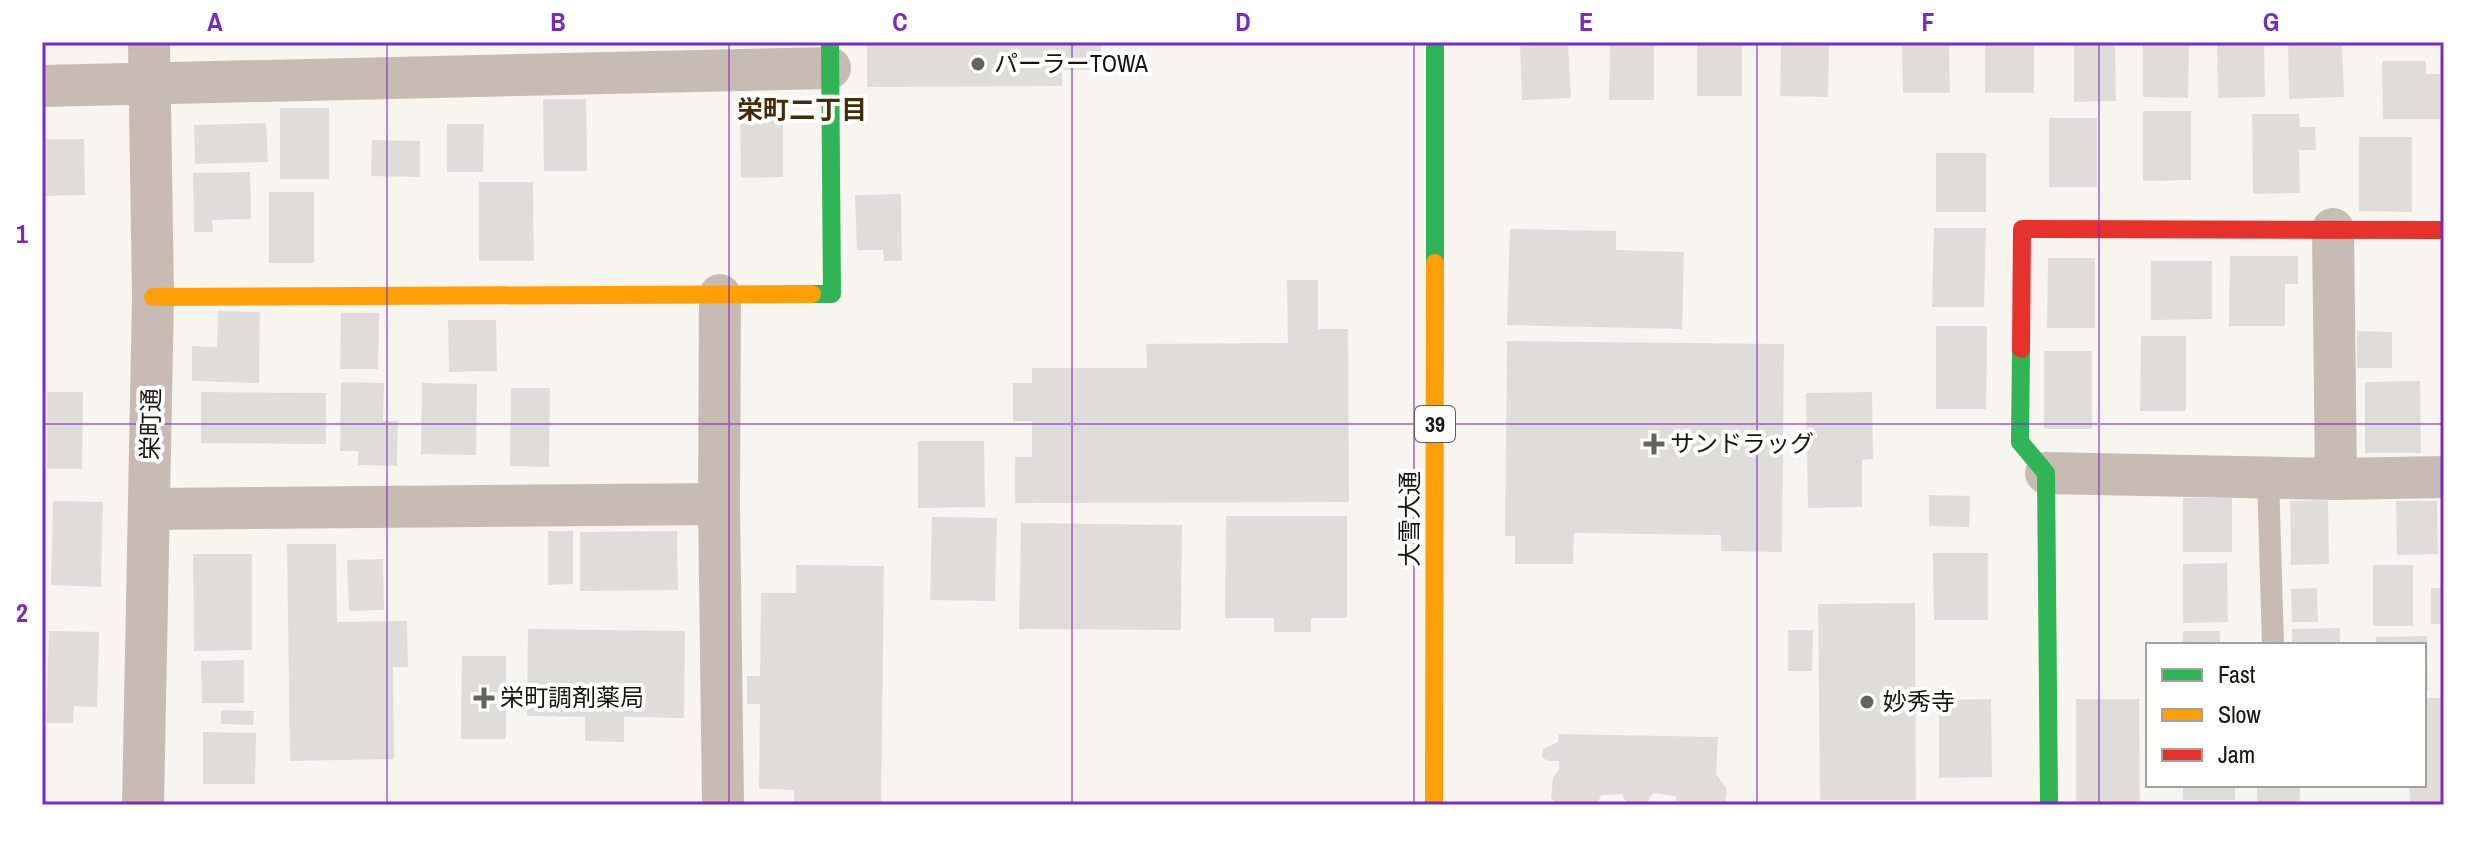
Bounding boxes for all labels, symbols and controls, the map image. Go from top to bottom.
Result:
text: A [207,4,223,39]
text: B [550,4,566,39]
text: C [892,4,908,39]
text: D [1235,4,1251,39]
text: E [1579,4,1593,39]
text: F [1921,4,1935,39]
text: G [2263,4,2279,39]
place label: パーラーTOWA [994,47,1149,79]
marker: パーラーTOWA [969,55,987,73]
district label: 栄町二丁目 [737,92,867,127]
text: 1 [16,216,28,251]
street label: 栄町通 [133,388,167,460]
road number: 39 [1415,406,1455,442]
place label: サンドラッグ [1670,427,1814,459]
marker: サンドラッグ [1645,435,1663,453]
street label: 大雪大通 [1393,471,1425,567]
text: 2 [16,595,28,630]
legend [2146,643,2426,787]
text: Fast [2218,658,2256,690]
place label: 栄町調剤薬局 [500,681,644,713]
place label: 妙秀寺 [1883,685,1955,717]
marker: 栄町調剤薬局 [475,689,493,707]
marker: 妙秀寺 [1858,693,1876,711]
text: Slow [2218,698,2261,730]
text: Jam [2218,738,2255,770]

